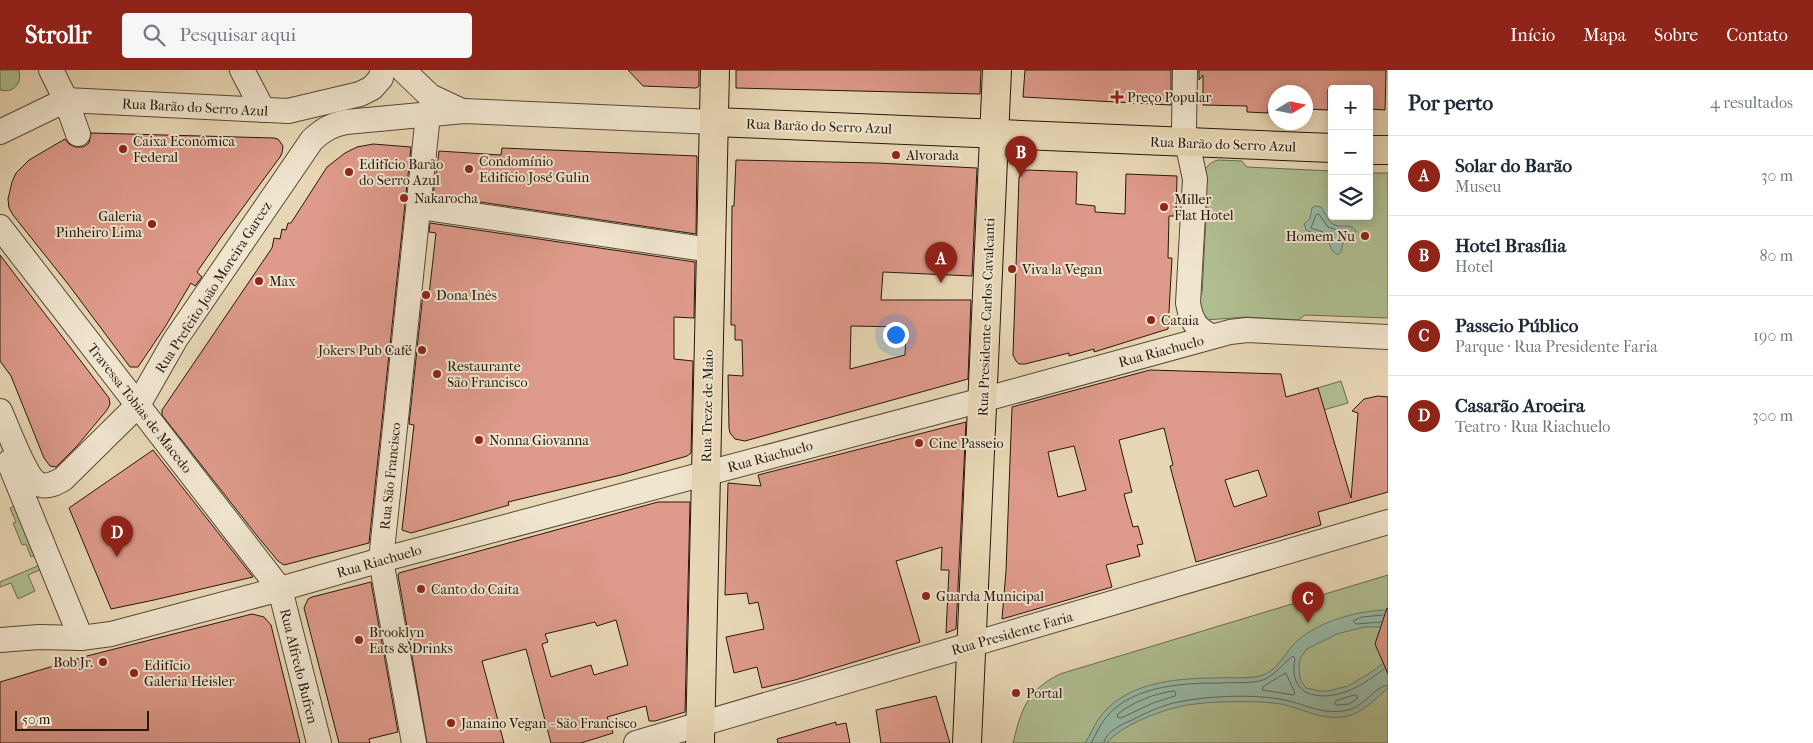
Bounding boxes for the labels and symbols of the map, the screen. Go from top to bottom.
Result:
north arrow [1268,85,1313,130]
place label: Preço Popular [1127,89,1212,106]
marker: Preço Popular [1111,91,1123,103]
street label: Rua Barão do Serro Azul [121,95,269,120]
street label: Rua Barão do Serro Azul [746,115,893,138]
place label: Caixa Econômica Federal [133,133,235,166]
street label: Rua Barão do Serro Azul [1150,133,1297,156]
pin: B [1005,136,1037,177]
marker: Caixa Econômica Federal [117,143,129,155]
place label: Alvorada [905,147,960,164]
marker: Alvorada [890,149,902,161]
place label: Condomínio Edifício José Gulin [479,153,589,186]
place label: Edifício Barão do Serro Azul [359,156,443,189]
marker: Condomínio Edifício José Gulin [463,163,475,175]
marker: Edifício Barão do Serro Azul [343,166,355,178]
place label: Nakarocha [414,190,478,207]
place label: Miller Flat Hotel [1174,191,1234,224]
marker: Nakarocha [398,192,410,204]
street label: Rua Prefeito João Moreira Garcez [151,198,275,376]
marker: Miller Flat Hotel [1158,201,1170,213]
place label: Galeria Pinheiro Lima [56,208,143,241]
street label: Rua Presidente Carlos Cavalcanti [975,217,998,417]
marker: Galeria Pinheiro Lima [146,218,158,230]
place label: Homem Nu [1286,228,1355,245]
marker: Homem Nu [1359,230,1371,242]
pin: A [925,242,957,283]
place label: Viva la Vegan [1021,261,1102,278]
marker: Viva la Vegan [1006,263,1018,275]
place label: Max [269,273,296,290]
marker: Max [253,275,265,287]
place label: Dona Inês [436,287,497,304]
marker: Dona Inês [420,289,432,301]
place label: Cataia [1161,312,1200,329]
marker: Cataia [1145,314,1157,326]
your location [883,322,909,348]
street label: Rua Riachuelo [1117,332,1206,371]
street label: Travessa Tobias de Macedo [84,340,196,477]
place label: Jokers Pub Café [317,342,412,359]
marker: Jokers Pub Café [416,344,428,356]
street label: Rua Treze de Maio [698,350,717,462]
place label: Restaurante São Francisco [447,358,528,391]
marker: Restaurante São Francisco [431,368,443,380]
street label: Rua São Francisco [376,422,405,531]
place label: Nonna Giovanna [489,432,589,449]
marker: Nonna Giovanna [473,434,485,446]
place label: Cine Passeio [929,435,1004,452]
street label: Rua Riachuelo [726,437,815,476]
marker: Cine Passeio [913,437,925,449]
pin: D [101,516,133,557]
street label: Rua Riachuelo [335,541,424,582]
place label: Canto do Caita [431,581,520,598]
pin: C [1292,582,1324,623]
marker: Canto do Caita [415,583,427,595]
place label: Guarda Municipal [936,588,1044,605]
marker: Guarda Municipal [920,590,932,602]
street label: Rua Alfredo Bufren [276,607,321,725]
street label: Rua Presidente Faria [949,608,1075,659]
place label: Brooklyn Eats & Drinks [369,624,453,657]
marker: Brooklyn Eats & Drinks [353,634,365,646]
place label: Bob Jr. [53,654,93,671]
marker: Bob Jr. [97,656,109,668]
place label: Edifício Galeria Heisler [144,657,234,690]
marker: Edifício Galeria Heisler [128,667,140,679]
place label: Portal [1026,685,1063,702]
marker: Portal [1010,687,1022,699]
scale bar [15,708,149,731]
place label: Janaino Vegan - São Francisco [460,715,637,732]
marker: Janaino Vegan - São Francisco [445,717,457,729]

